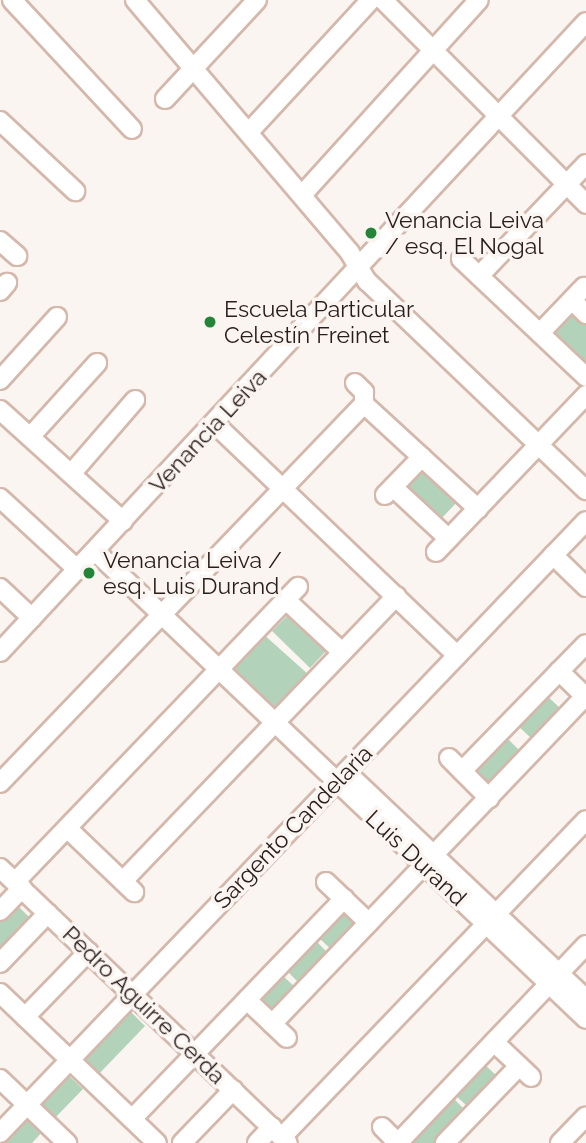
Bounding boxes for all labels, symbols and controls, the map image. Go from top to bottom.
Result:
place label: Venancia Leiva / esq. El Nogal [385,206,544,260]
marker: Venancia Leiva / esq. El Nogal [363,225,379,241]
place label: Escuela Particular Celestín Freinet [224,295,414,349]
marker: Escuela Particular Celestín Freinet [202,314,218,330]
street label: Venancia Leiva [144,363,272,499]
place label: Venancia Leiva / esq. Luis Durand [103,546,282,600]
marker: Venancia Leiva / esq. Luis Durand [81,565,97,581]
street label: Sargento Candelaria [208,740,378,914]
street label: Luis Durand [360,804,472,912]
street label: Pedro Aguirre Cerda [57,920,231,1090]

